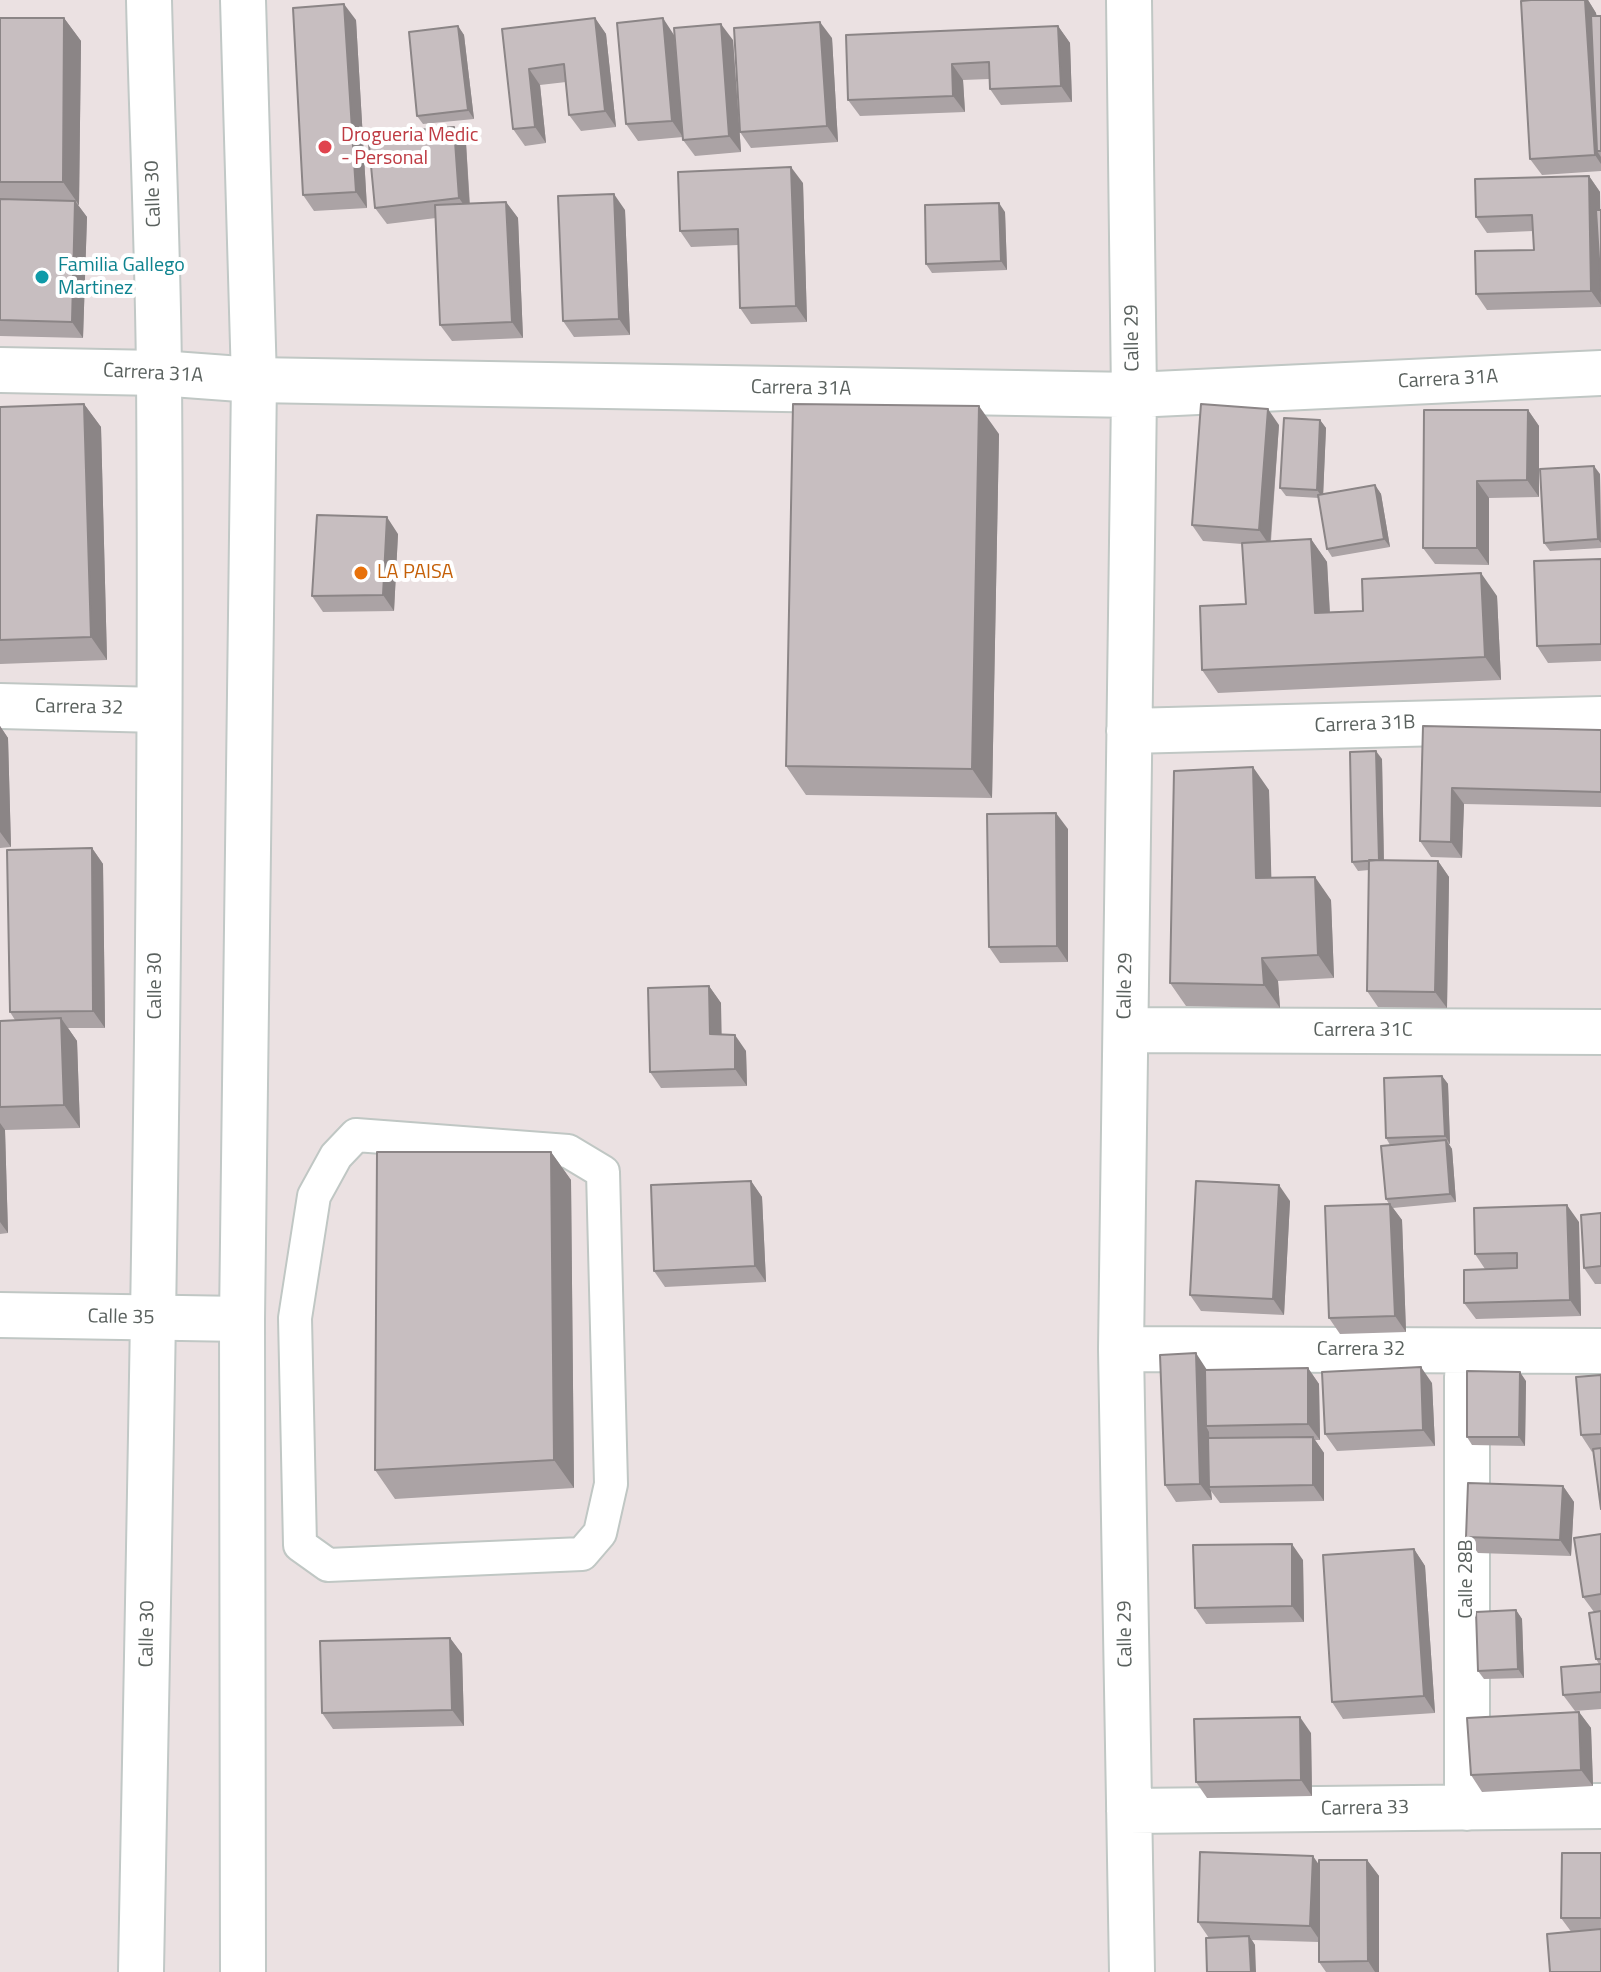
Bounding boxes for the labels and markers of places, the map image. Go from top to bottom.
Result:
place label: Drogueria Medic - Personal [341,124,478,171]
marker: Drogueria Medic - Personal [316,138,334,156]
place label: Familia Gallego Martinez [58,254,185,301]
marker: Familia Gallego Martinez [33,268,51,286]
place label: LA PAISA [377,561,454,585]
marker: LA PAISA [352,564,370,582]

